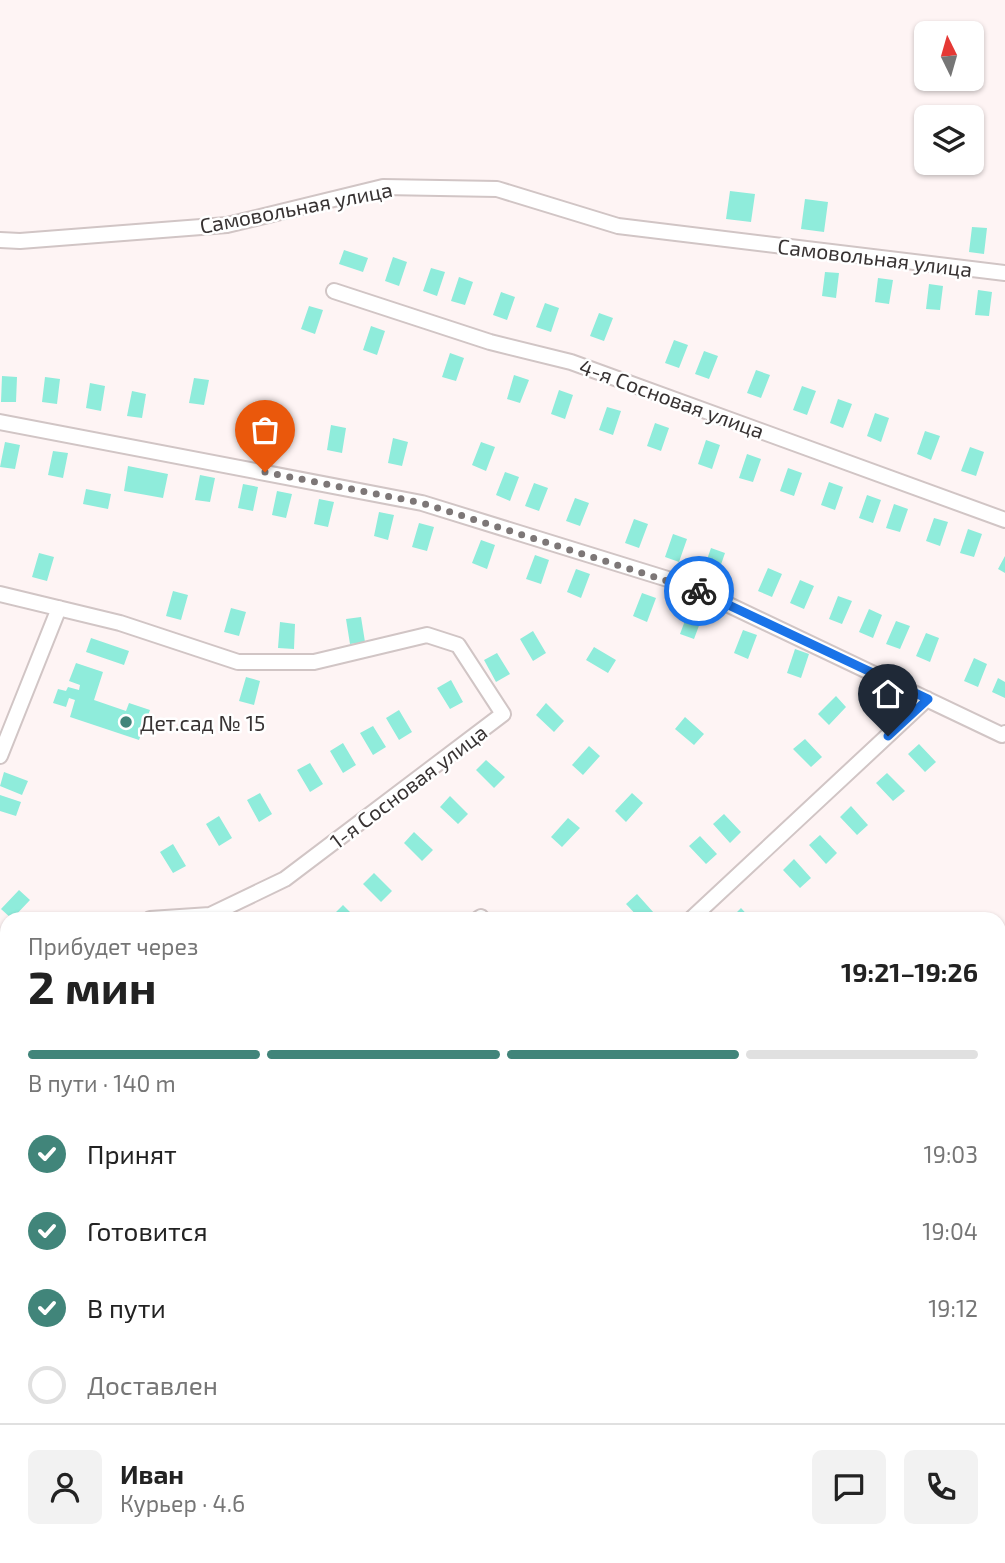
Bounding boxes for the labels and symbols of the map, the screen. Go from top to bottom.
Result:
north arrow [914,21,984,91]
street label: Самовольная улица [197,176,395,239]
street label: Самовольная улица [776,233,974,282]
street label: 4-я Сосновая улица [576,353,768,444]
pin [235,400,295,472]
courier [664,556,734,626]
pin [858,664,918,736]
place label: Дет.сад № 15 [140,710,265,735]
marker: Дет.сад № 15 [118,714,134,730]
street label: 1-я Сосновая улица [325,719,492,854]

